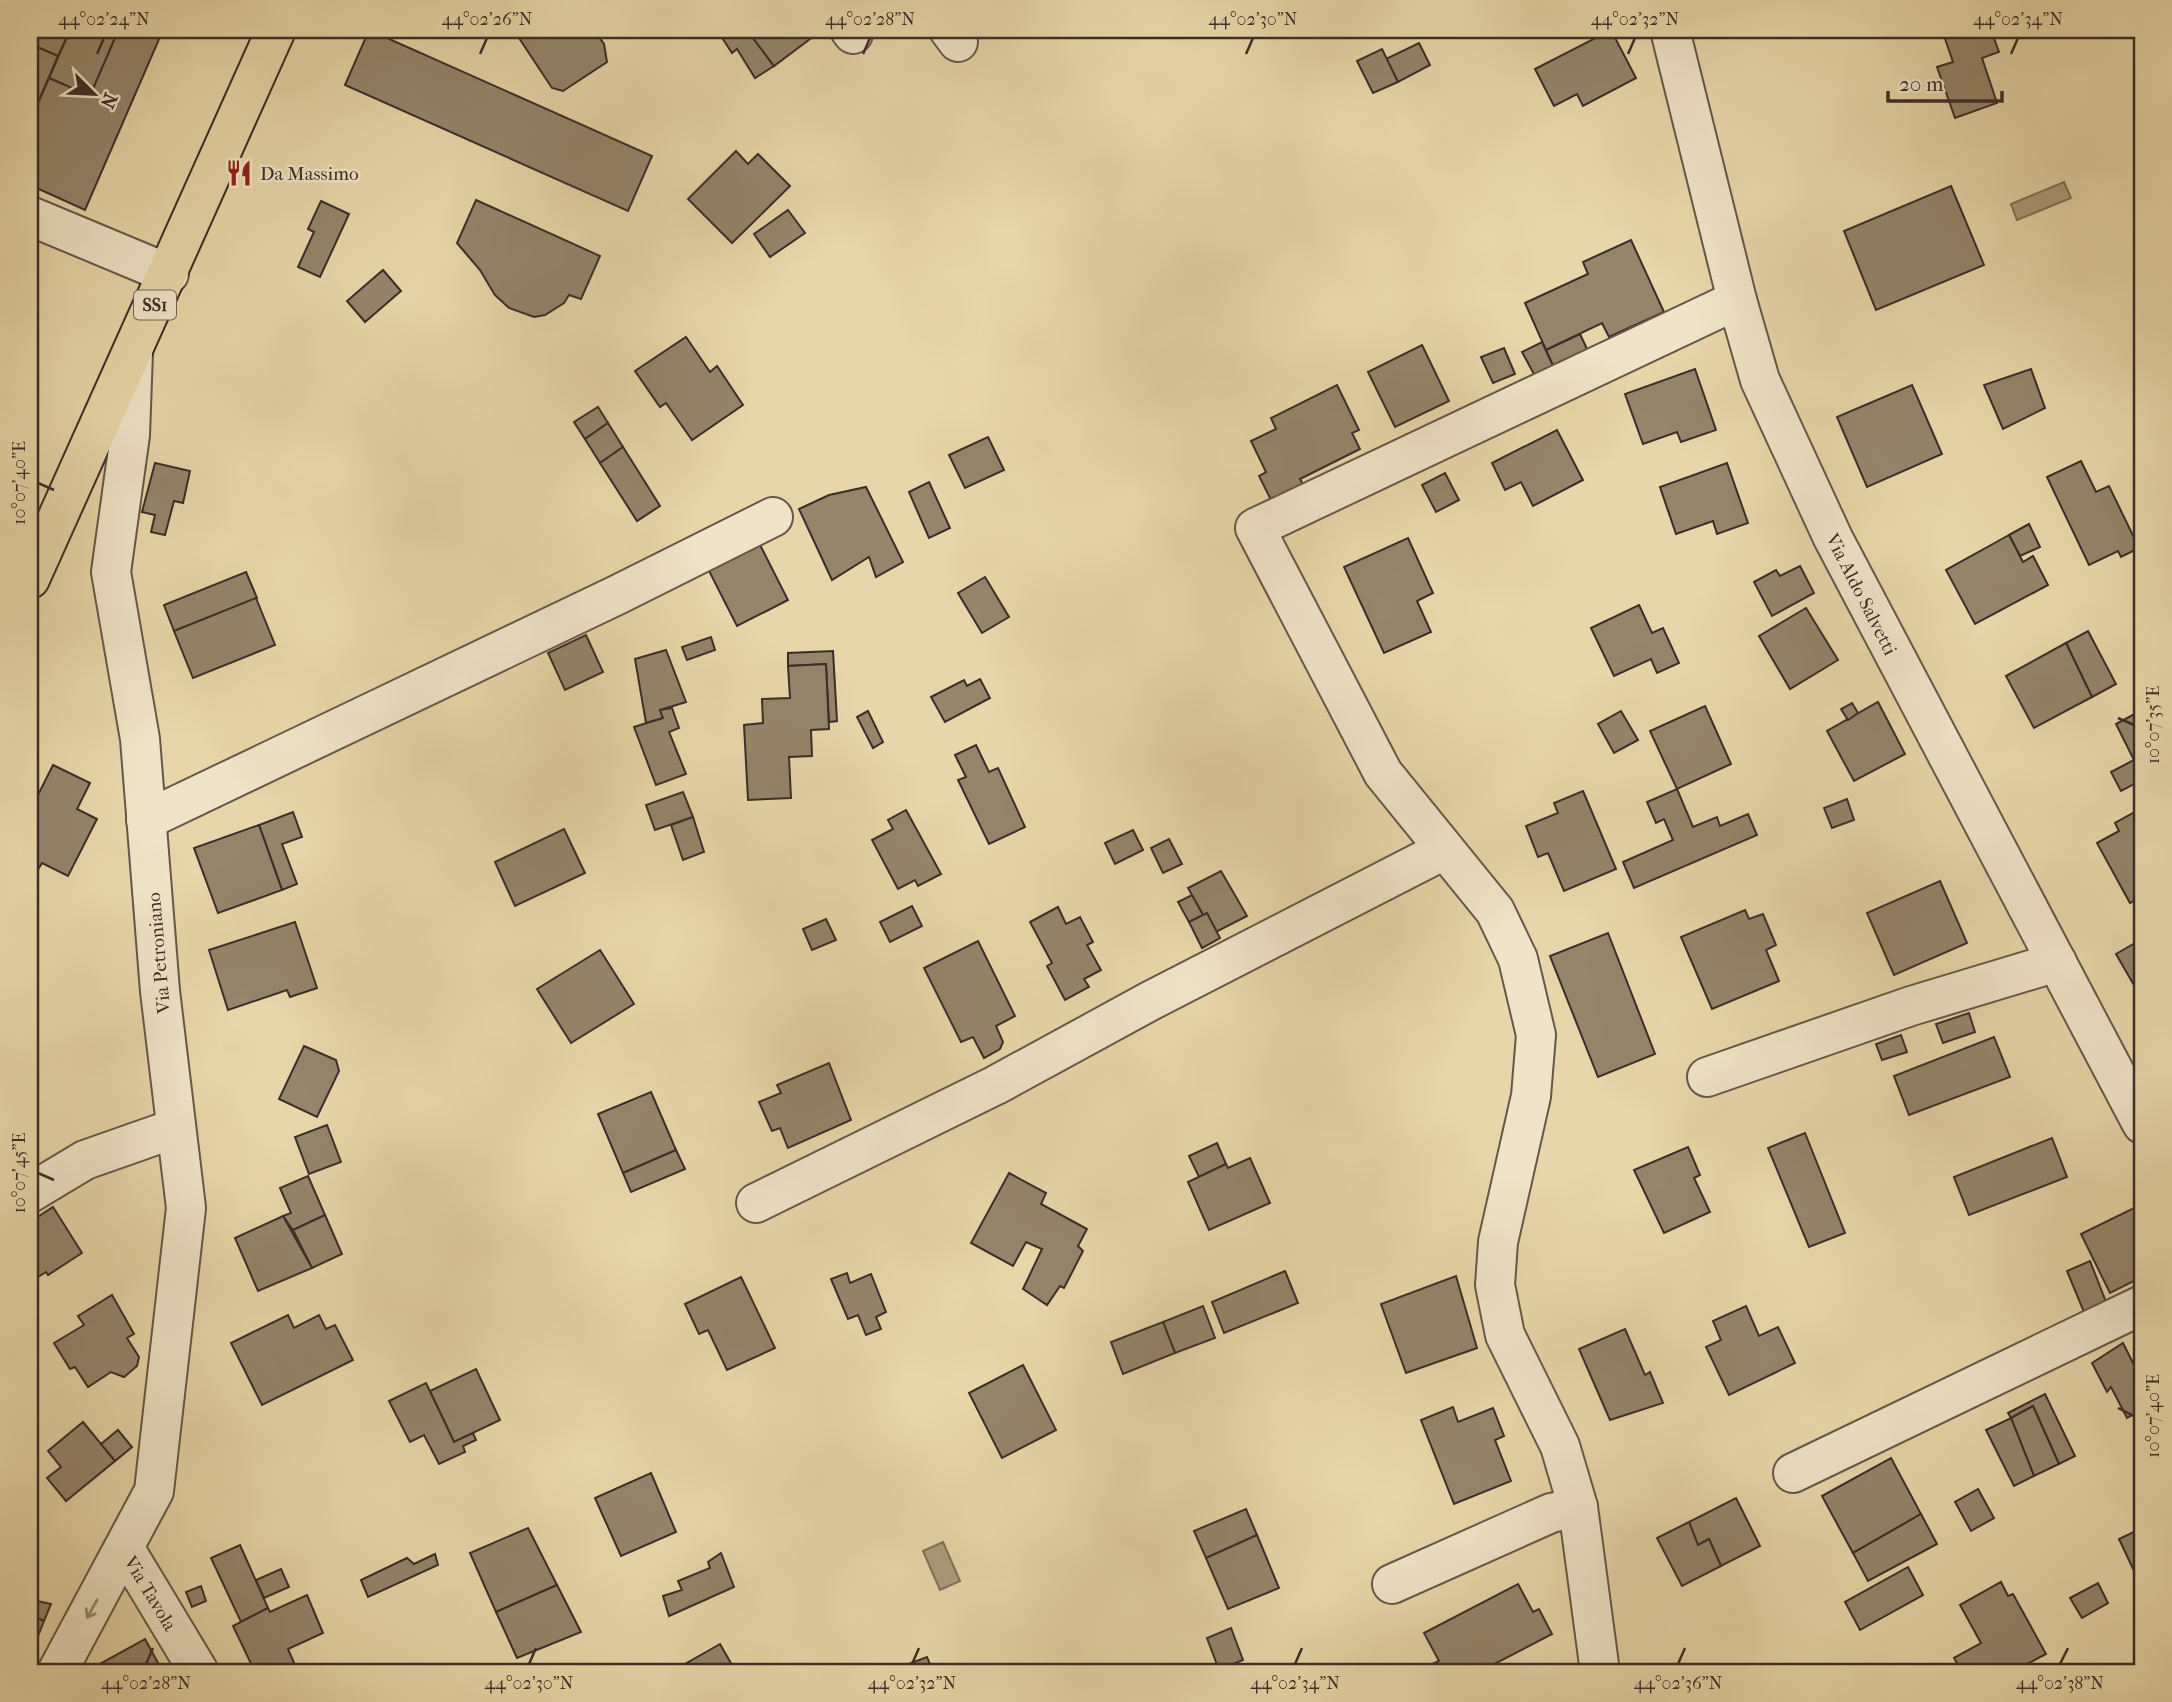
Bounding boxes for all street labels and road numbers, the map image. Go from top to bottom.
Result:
road number: SS1 [134,290,176,320]
street label: Via Aldo Salvetti [1821,529,1901,659]
street label: Via Petroniano [143,891,175,1015]
street label: Via Tavola [119,1551,181,1635]

